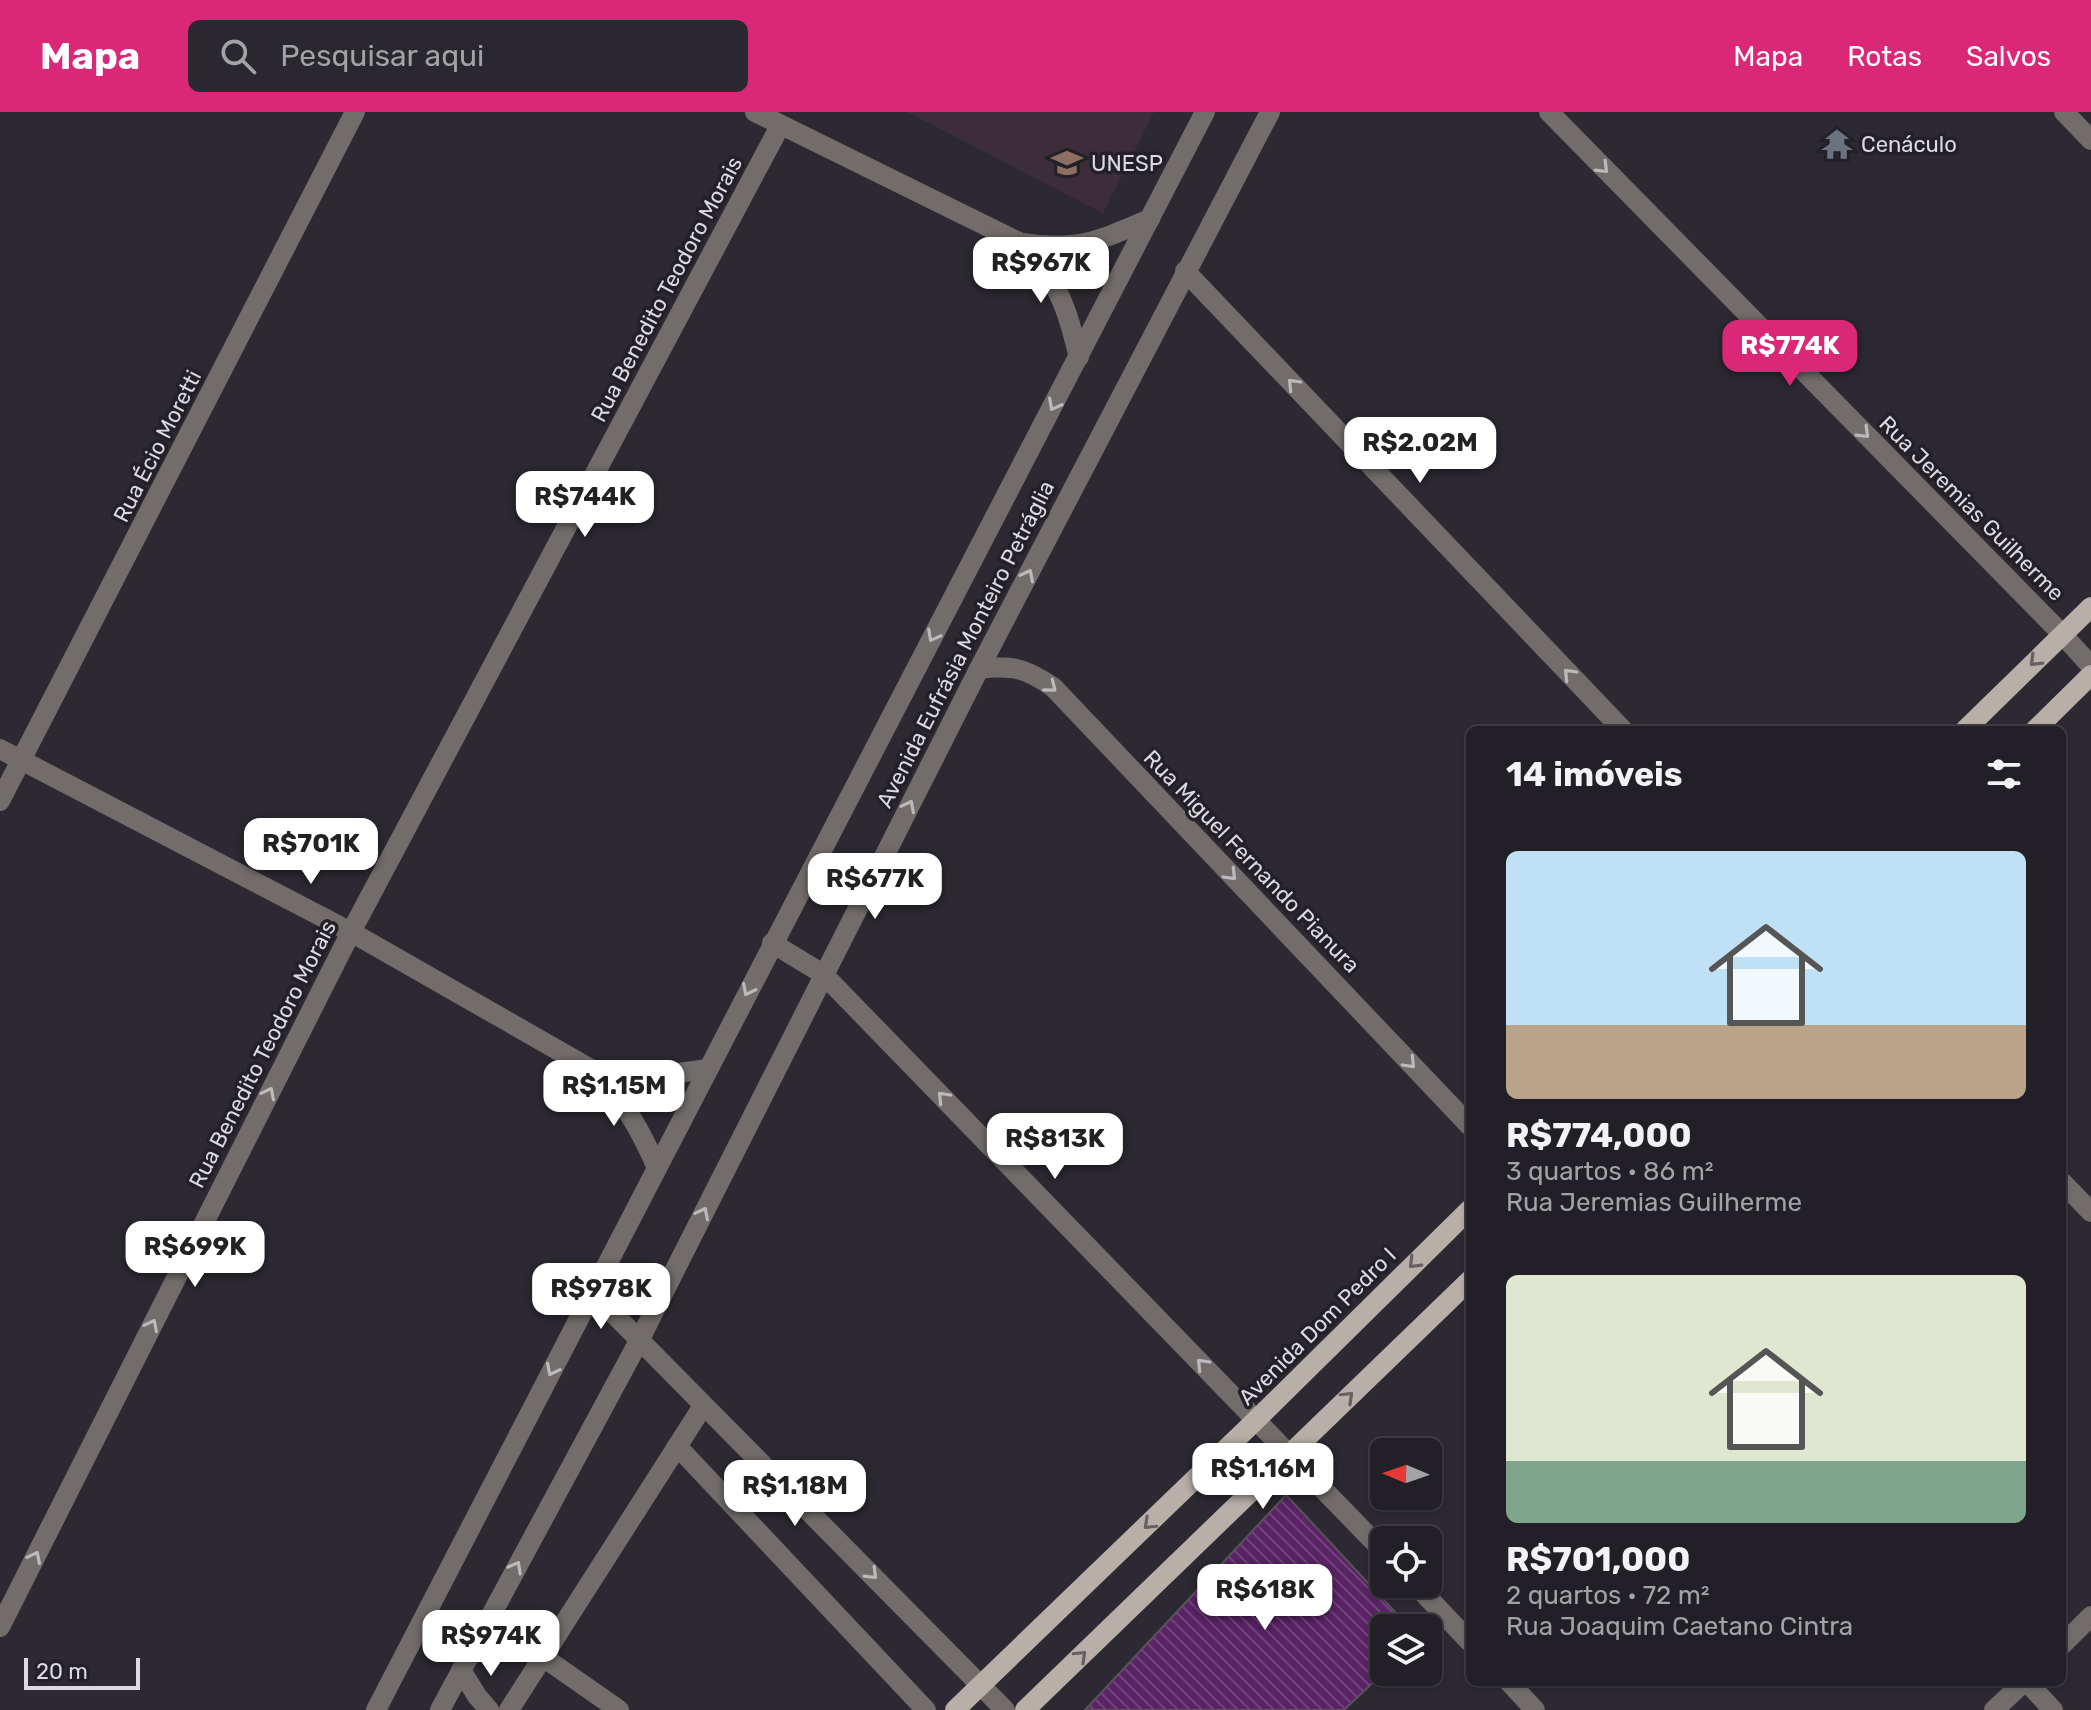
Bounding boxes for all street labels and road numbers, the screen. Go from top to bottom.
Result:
street label: Rua Benedito Teodoro Morais [585,152,748,427]
street label: Rua Écio Moretti [108,366,207,527]
street label: Rua Jeremias Guilherme [1874,410,2070,606]
street label: Avenida Eufrásia Monteiro Petráglia [871,476,1060,812]
street label: Rua Miguel Fernando Pianura [1138,744,1365,978]
street label: Rua Benedito Teodoro Morais [183,916,342,1193]
street label: Avenida Dom Pedro I [1233,1242,1402,1411]

